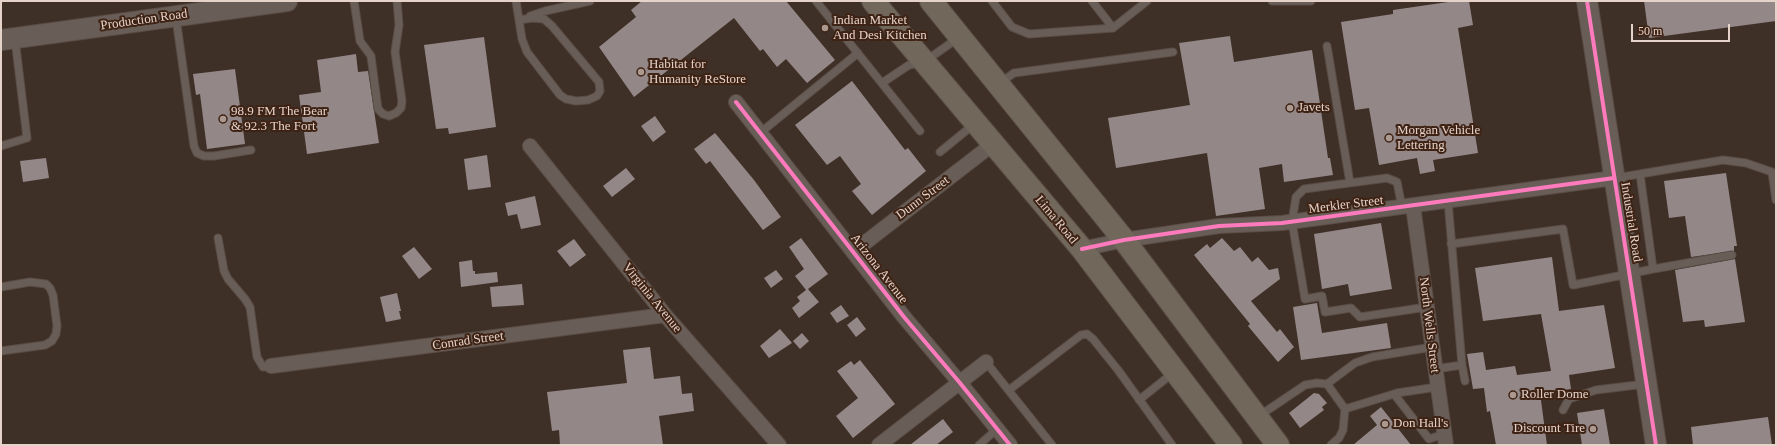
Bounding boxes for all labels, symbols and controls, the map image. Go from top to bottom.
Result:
street label: Production Road [99,6,189,34]
place label: Indian Market And Desi Kitchen [833,13,927,44]
scale bar [1633,16,1732,42]
marker: Indian Market And Desi Kitchen [820,23,830,33]
text: 50 m [1638,24,1662,38]
place label: Habitat for Humanity ReStore [649,57,746,88]
marker: Habitat for Humanity ReStore [636,67,646,77]
place label: Javets [1298,100,1330,116]
marker: Javets [1285,103,1295,113]
place label: 98.9 FM The Bear & 92.3 The Fort [231,104,327,135]
marker: 98.9 FM The Bear & 92.3 The Fort [218,114,228,124]
place label: Morgan Vehicle Lettering [1397,123,1480,154]
marker: Morgan Vehicle Lettering [1384,133,1394,143]
street label: Dunn Street [893,173,953,223]
street label: Industrial Road [1617,181,1645,263]
street label: Lima Road [1031,193,1081,247]
street label: Merkler Street [1308,193,1384,217]
street label: Arizona Avenue [847,231,911,307]
street label: Virginia Avenue [619,260,685,336]
street label: North Wells Street [1415,276,1443,374]
street label: Conrad Street [431,328,505,354]
place label: Roller Dome [1521,387,1589,403]
marker: Roller Dome [1508,390,1518,400]
place label: Don Hall's [1393,416,1448,432]
marker: Don Hall's [1380,419,1390,429]
place label: Discount Tire [1514,421,1585,437]
marker: Discount Tire [1588,424,1598,434]

